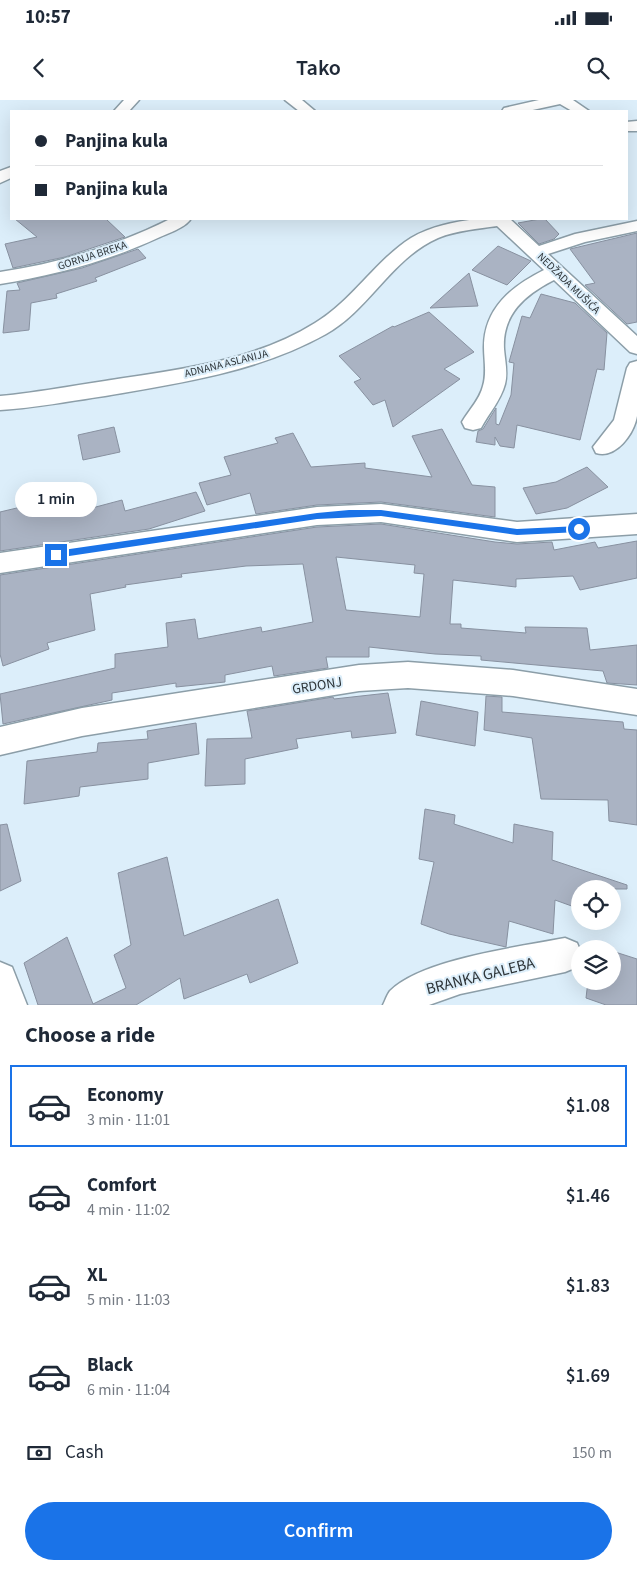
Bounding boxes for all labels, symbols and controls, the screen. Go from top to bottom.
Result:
text: 10:57 [25,4,71,31]
text: Tako [296,52,341,84]
icon: back [25,54,53,82]
icon: search [584,54,612,82]
text: Panjina kula [65,128,168,155]
text: Panjina kula [65,176,168,203]
street label: GORNJA BREKA [56,237,129,274]
street label: NEDŽADA MUŠIĆA [534,249,603,317]
street label: ADNANA ASLANIJA [183,346,269,381]
callout: 1 min [15,482,97,518]
text: 1 min [37,488,75,510]
route start [568,518,590,540]
route end [45,544,67,566]
street label: GRDONJ [291,672,344,700]
map controls [571,880,621,990]
button: locate [571,880,621,930]
button: layers [571,940,621,990]
street label: BRANKA GALEBA [424,952,537,1000]
text: Choose a ride [25,1019,155,1051]
text: Economy [87,1082,164,1109]
icon: car [27,1084,72,1129]
text: $1.08 [566,1093,610,1120]
text: 3 min · 11:01 [87,1109,170,1131]
text: Comfort [87,1172,157,1199]
icon: car [27,1174,72,1219]
text: $1.46 [566,1183,610,1210]
text: 4 min · 11:02 [87,1199,170,1221]
text: XL [87,1262,108,1289]
icon: car [27,1264,72,1309]
text: $1.83 [566,1273,610,1300]
text: 5 min · 11:03 [87,1289,170,1311]
text: Black [87,1352,133,1379]
icon: car [27,1354,72,1399]
text: $1.69 [566,1363,610,1390]
text: 6 min · 11:04 [87,1379,170,1401]
icon: cash [25,1439,53,1467]
text: Cash [65,1439,104,1466]
text: 150 m [572,1442,612,1464]
button: Confirm [25,1502,612,1560]

